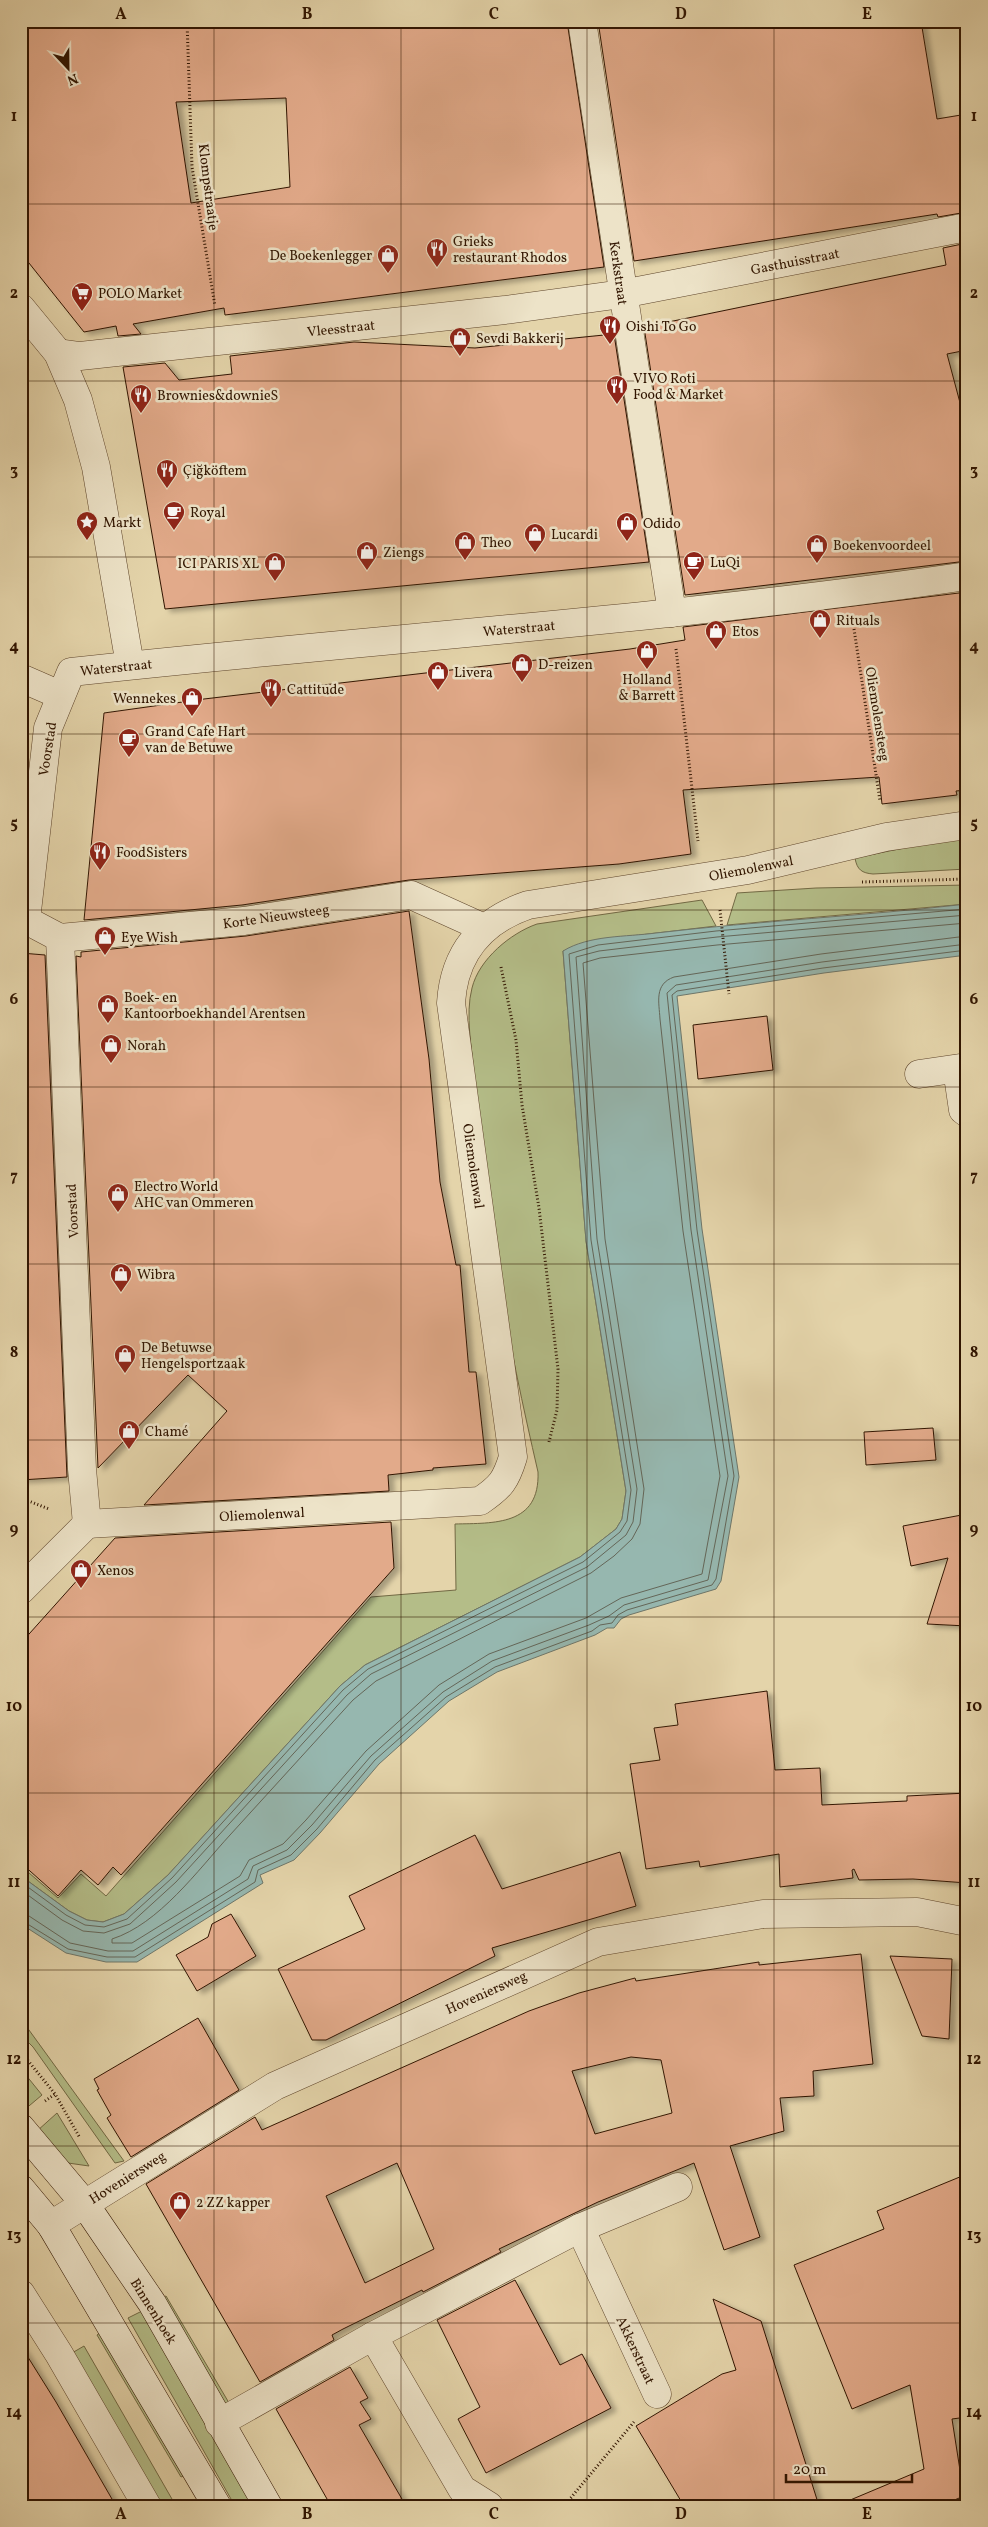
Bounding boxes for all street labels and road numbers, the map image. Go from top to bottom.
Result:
street label: Klompstraatje [193,143,222,232]
street label: Kerkstraat [604,240,631,307]
street label: Gasthuisstraat [749,245,841,280]
street label: Vleesstraat [306,316,376,343]
street label: Waterstraat [482,617,556,642]
street label: Waterstraat [79,655,153,682]
street label: Oliemolensteeg [860,666,893,763]
street label: Voorstad [35,721,62,778]
street label: Oliemolenwal [707,852,795,887]
street label: Korte Nieuwsteeg [222,901,331,934]
street label: Oliemolenwal [457,1123,488,1210]
street label: Voorstad [63,1183,84,1239]
street label: Oliemolenwal [219,1504,305,1527]
street label: Hoveniersweg [443,1967,530,2020]
street label: Hoveniersweg [86,2147,170,2209]
street label: Binnenhoek [125,2275,181,2349]
street label: Akkerstraat [611,2314,659,2388]

